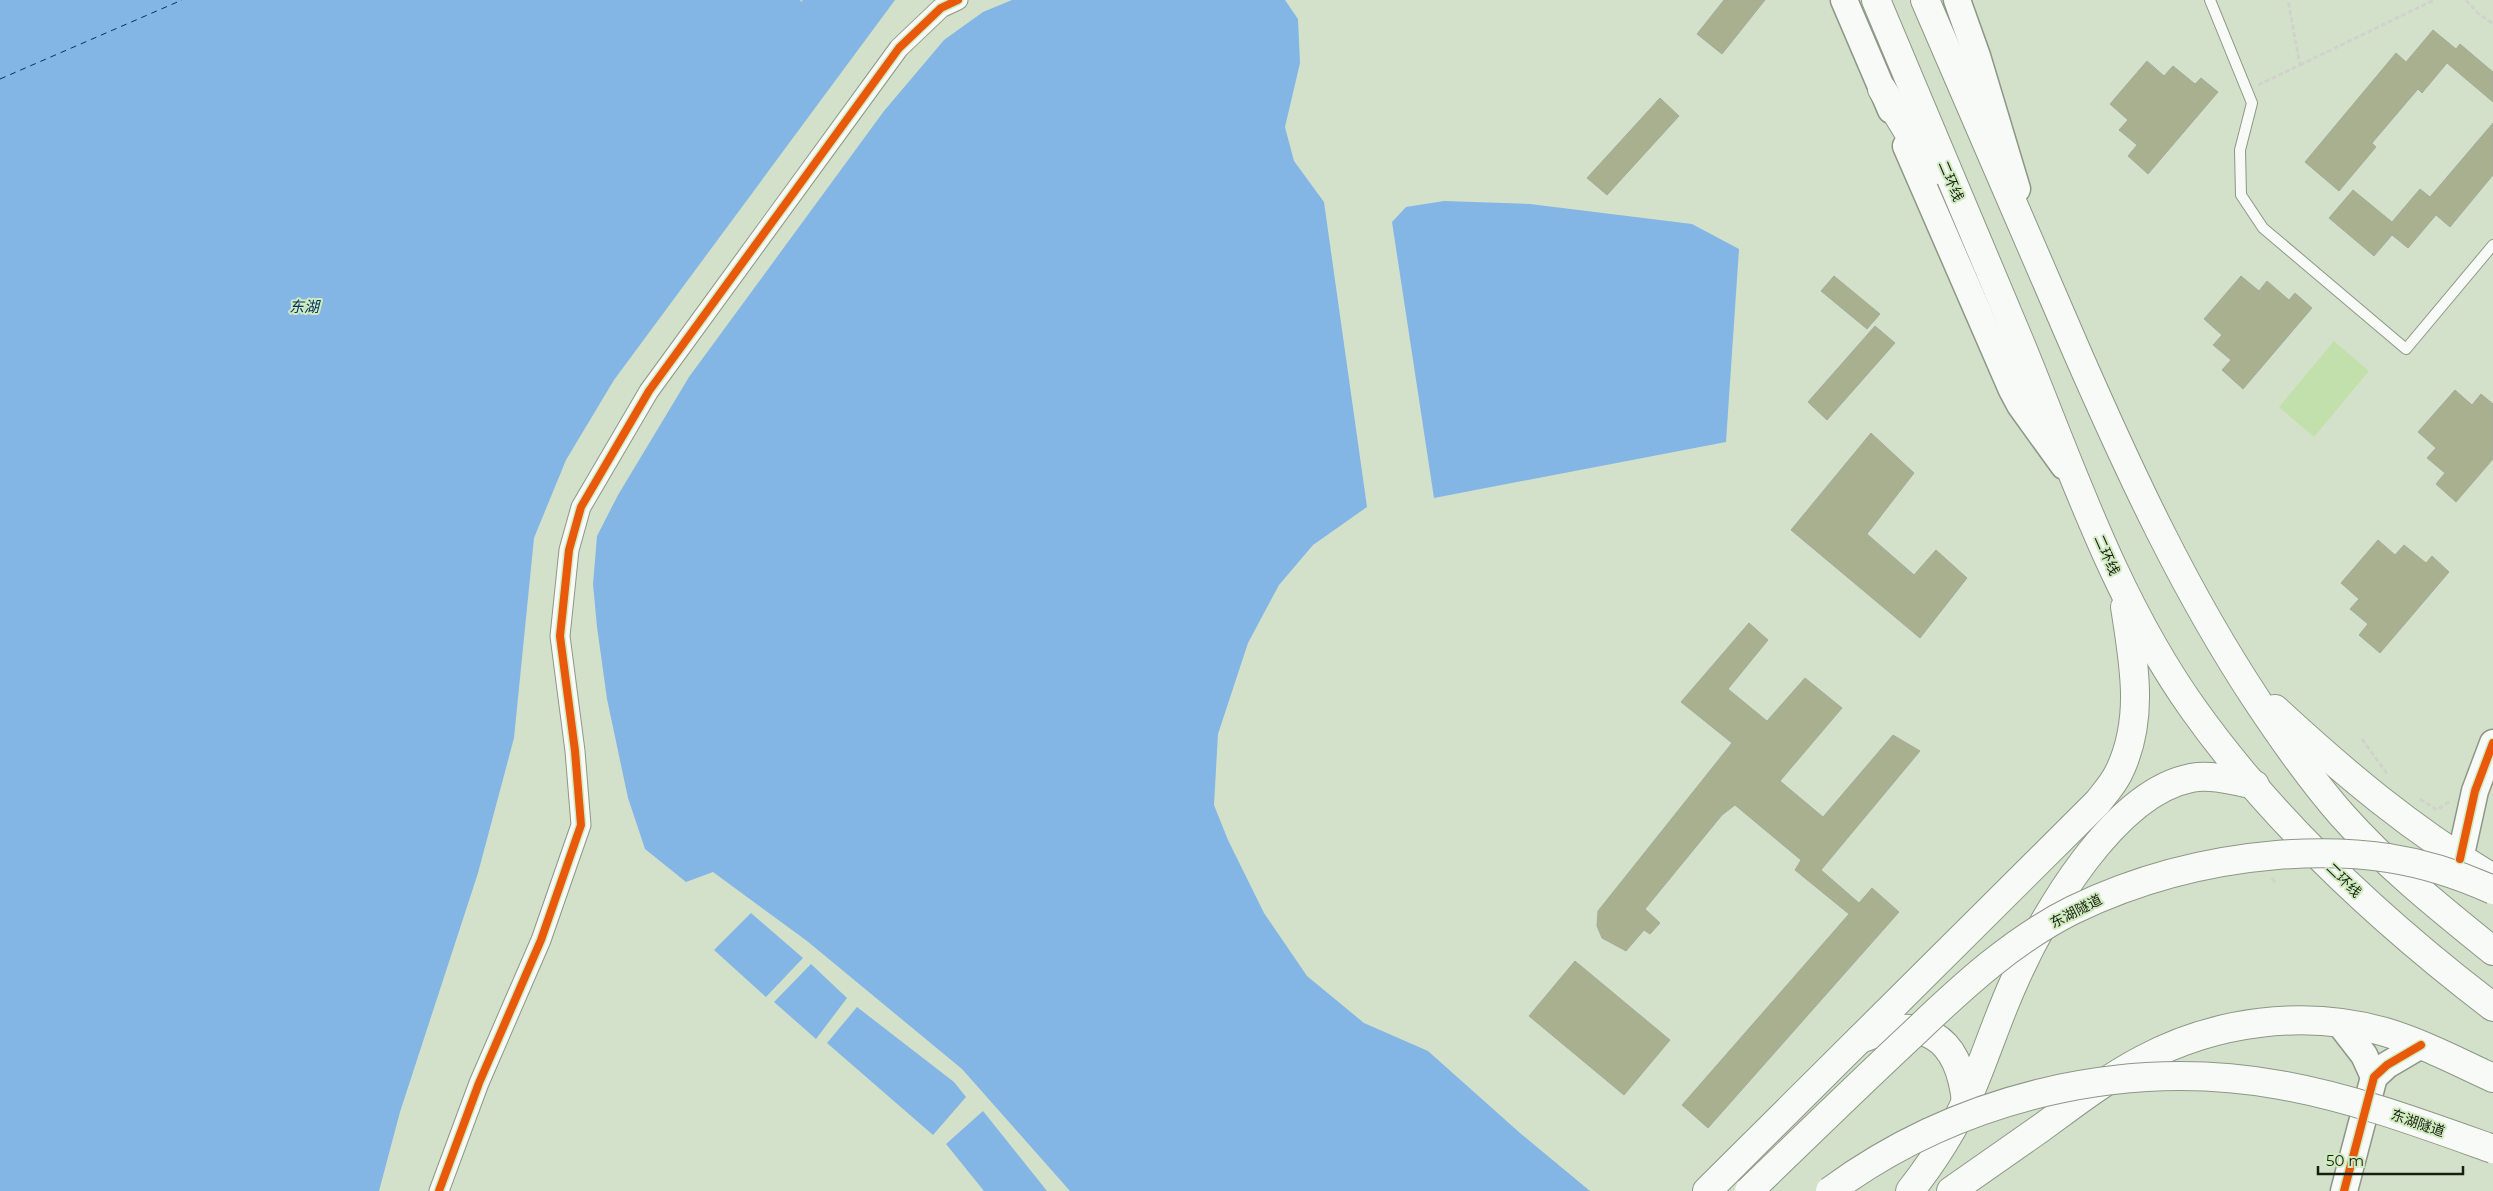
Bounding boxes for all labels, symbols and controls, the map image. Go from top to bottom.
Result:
street label: 二环线 [1935,158,1967,204]
water label: 东湖 [289,297,321,316]
street label: 二环线 [2090,532,2124,578]
street label: 二环线 [2323,859,2365,901]
street label: 东湖隧道 [2047,890,2105,932]
street label: 东湖隧道 [2389,1105,2447,1141]
scale bar [2318,1144,2463,1176]
text: 50 m [2326,1151,2364,1170]

